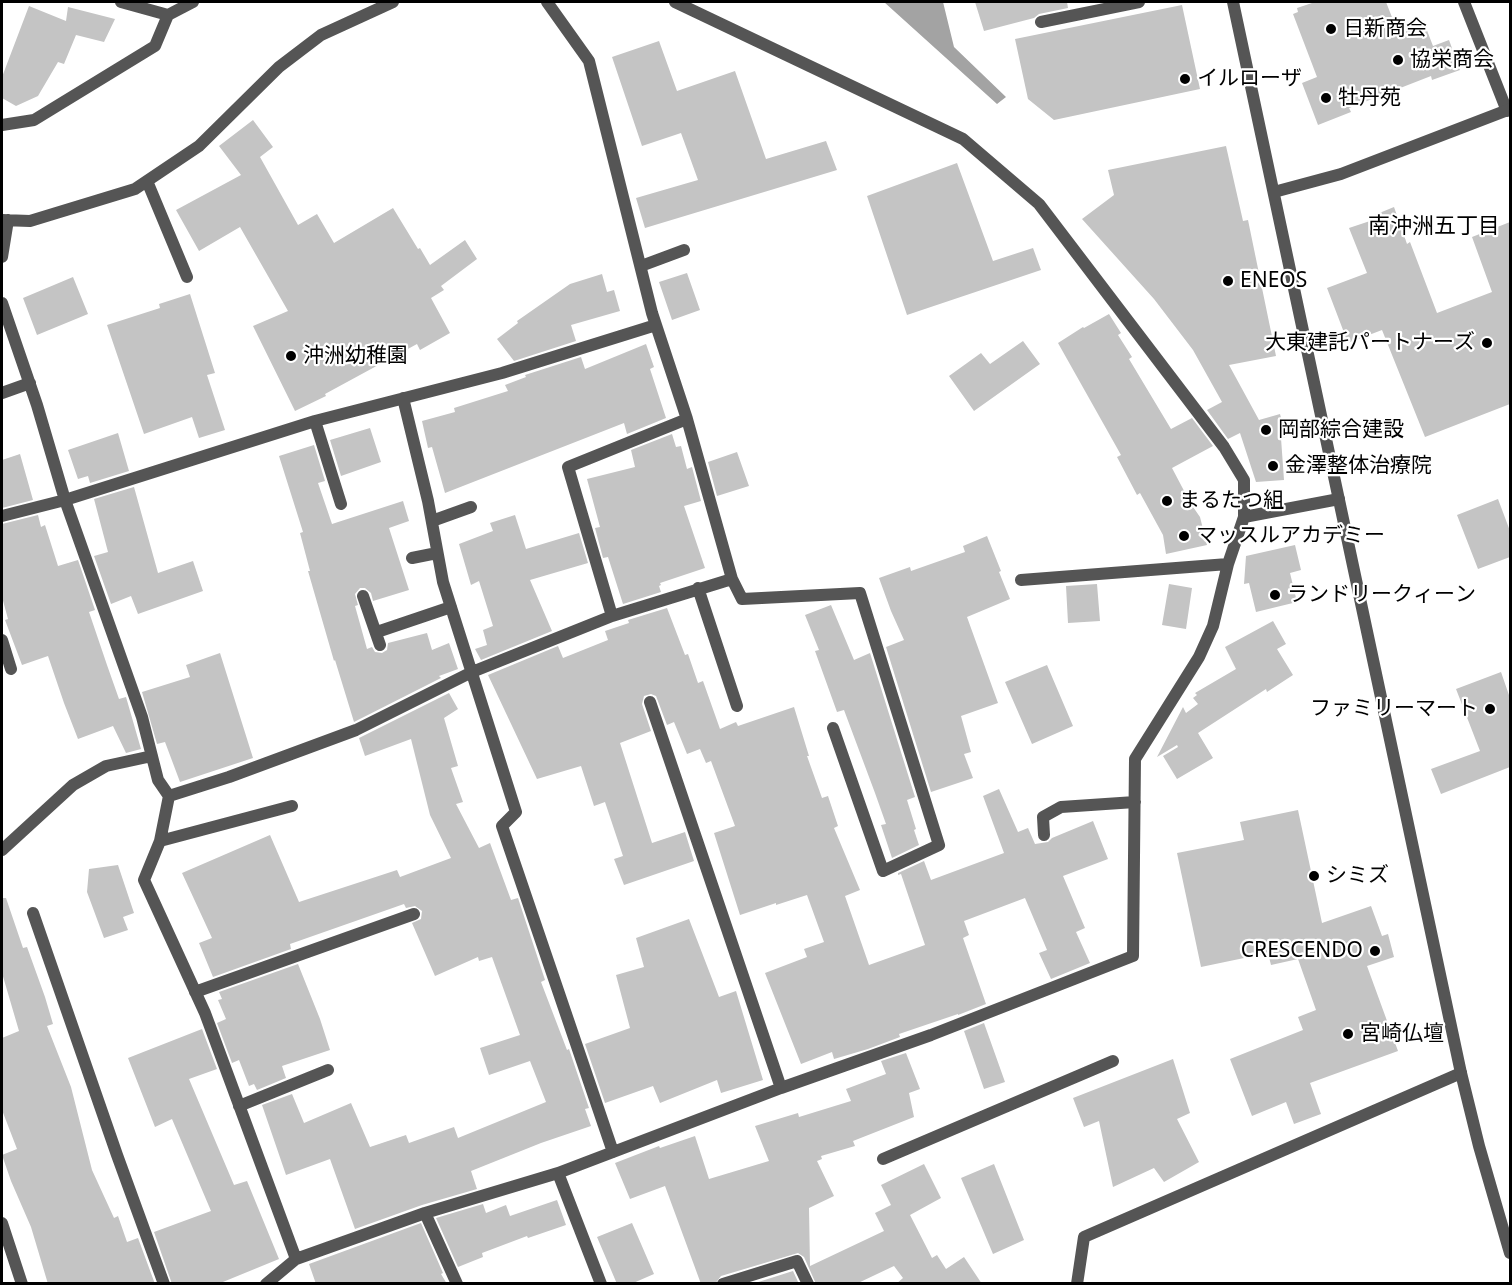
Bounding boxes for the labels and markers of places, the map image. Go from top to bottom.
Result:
place label: 日新商会 [1343,16,1427,42]
marker: 日新商会 [1324,22,1338,36]
place label: 協栄商会 [1410,47,1494,73]
marker: 協栄商会 [1391,53,1405,67]
place label: イルローザ [1197,66,1302,92]
marker: イルローザ [1178,72,1192,86]
place label: 牡丹苑 [1338,85,1401,111]
marker: 牡丹苑 [1319,91,1333,105]
place label: ENEOS [1240,268,1307,294]
marker: ENEOS [1221,274,1235,288]
place label: 大東建託パートナーズ [1265,330,1475,356]
marker: 大東建託パートナーズ [1480,336,1494,350]
place label: 沖洲幼稚園 [303,343,408,369]
marker: 沖洲幼稚園 [284,349,298,363]
place label: 岡部綜合建設 [1278,417,1404,443]
marker: 岡部綜合建設 [1259,423,1273,437]
place label: 金澤整体治療院 [1285,453,1432,479]
marker: 金澤整体治療院 [1266,459,1280,473]
place label: まるたつ組 [1179,488,1284,514]
marker: まるたつ組 [1160,494,1174,508]
place label: マッスルアカデミー [1196,523,1385,549]
marker: マッスルアカデミー [1177,529,1191,543]
place label: ランドリークィーン [1287,582,1476,608]
marker: ランドリークィーン [1268,588,1282,602]
place label: ファミリーマート [1310,696,1478,722]
marker: ファミリーマート [1483,702,1497,716]
place label: シミズ [1326,863,1389,889]
marker: シミズ [1307,869,1321,883]
place label: CRESCENDO [1241,938,1363,964]
marker: CRESCENDO [1368,944,1382,958]
place label: 宮崎仏壇 [1360,1021,1444,1047]
marker: 宮崎仏壇 [1341,1027,1355,1041]

